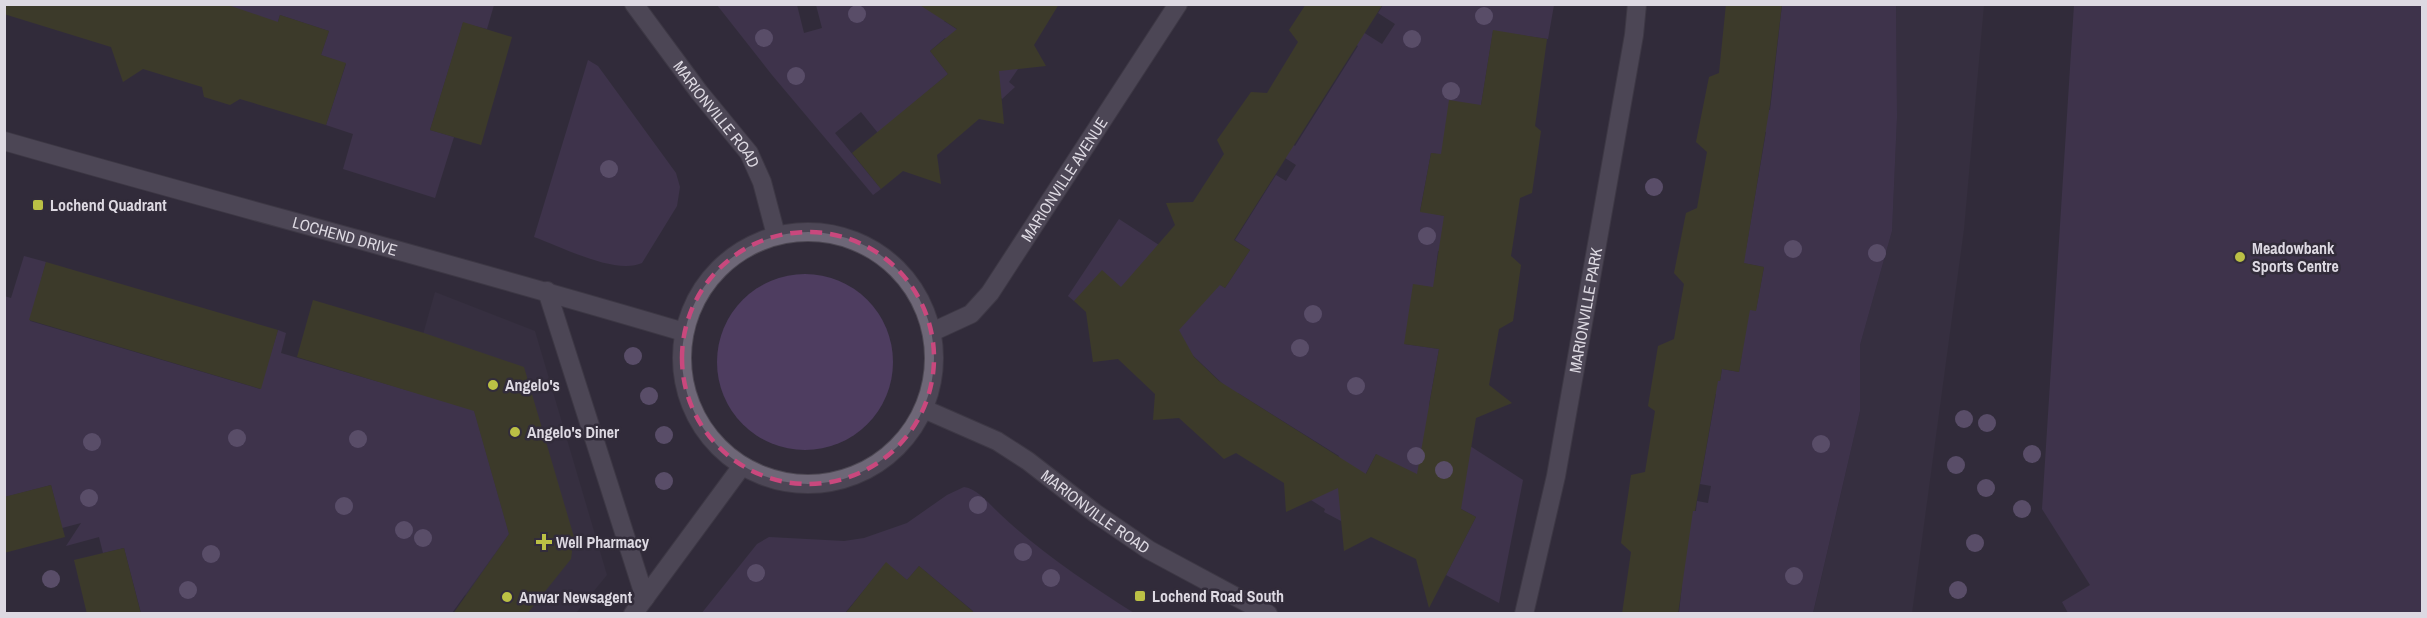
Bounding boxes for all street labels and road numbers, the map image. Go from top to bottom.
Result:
street label: MARIONVILLE ROAD [669,56,765,171]
street label: MARIONVILLE AVENUE [1015,113,1113,246]
street label: LOCHEND DRIVE [290,211,400,261]
street label: MARIONVILLE PARK [1563,246,1607,375]
street label: MARIONVILLE ROAD [1037,464,1154,559]

